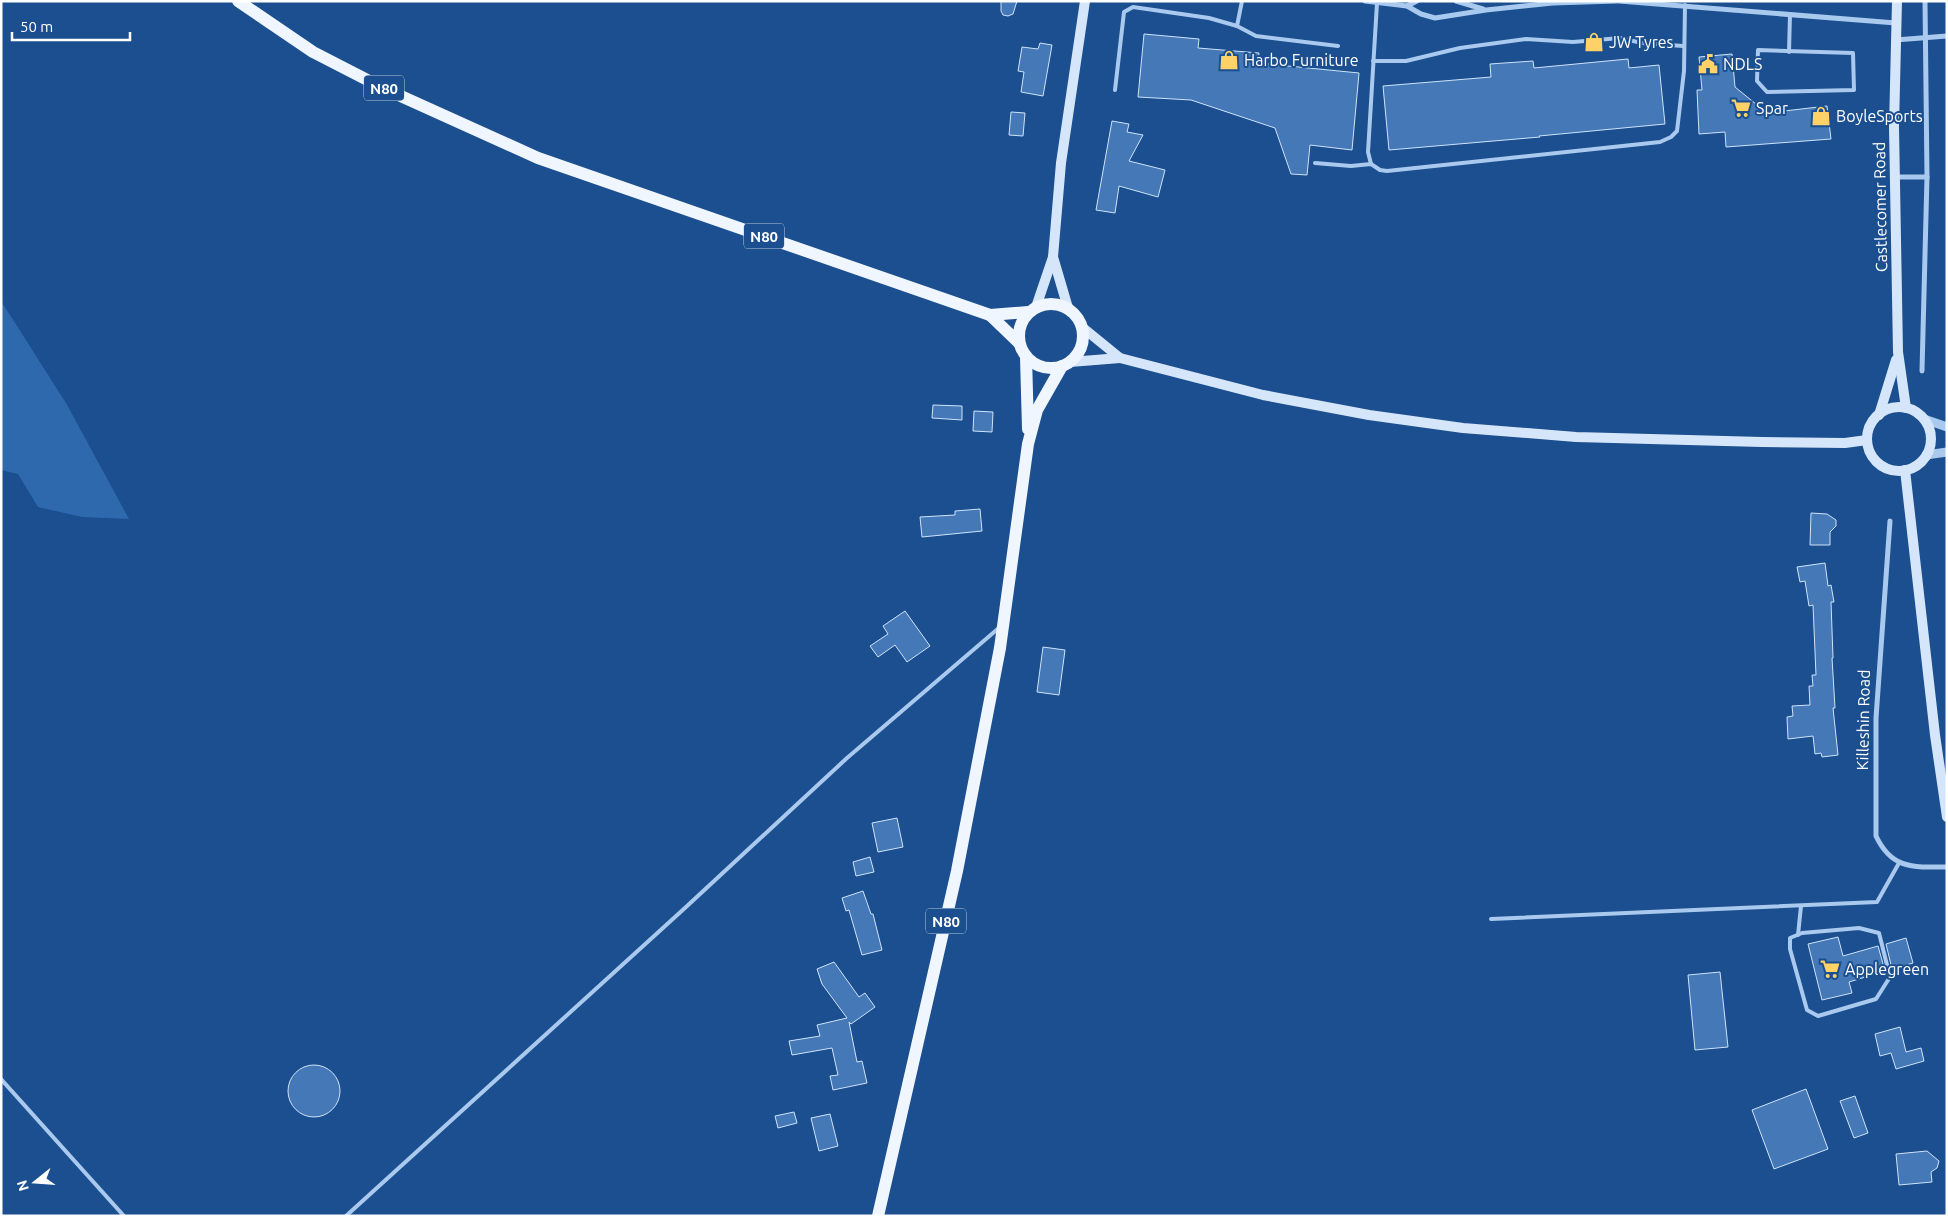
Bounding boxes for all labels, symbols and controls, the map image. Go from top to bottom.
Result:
scale bar [12,10,130,42]
text: 50 m [20,18,53,35]
shop icon: JW Tyres [1583,31,1605,53]
place label: JW Tyres [1609,33,1674,51]
shop icon: Harbo Furniture [1218,49,1240,71]
place label: Harbo Furniture [1244,51,1359,69]
public building icon: NDLS [1697,53,1719,75]
place label: NDLS [1723,55,1762,73]
road number: N80 [364,76,404,100]
supermarket icon: Spar [1730,97,1752,119]
place label: Spar [1756,99,1788,117]
shop icon: BoyleSports [1810,105,1832,127]
place label: BoyleSports [1836,107,1923,125]
street label: Castlecomer Road [1870,142,1890,272]
road number: N80 [744,224,784,248]
street label: Killeshin Road [1853,669,1873,771]
road number: N80 [926,908,966,934]
supermarket icon: Applegreen [1819,958,1841,980]
place label: Applegreen [1845,960,1929,978]
north arrow [10,1157,60,1207]
text: N [13,1178,32,1193]

